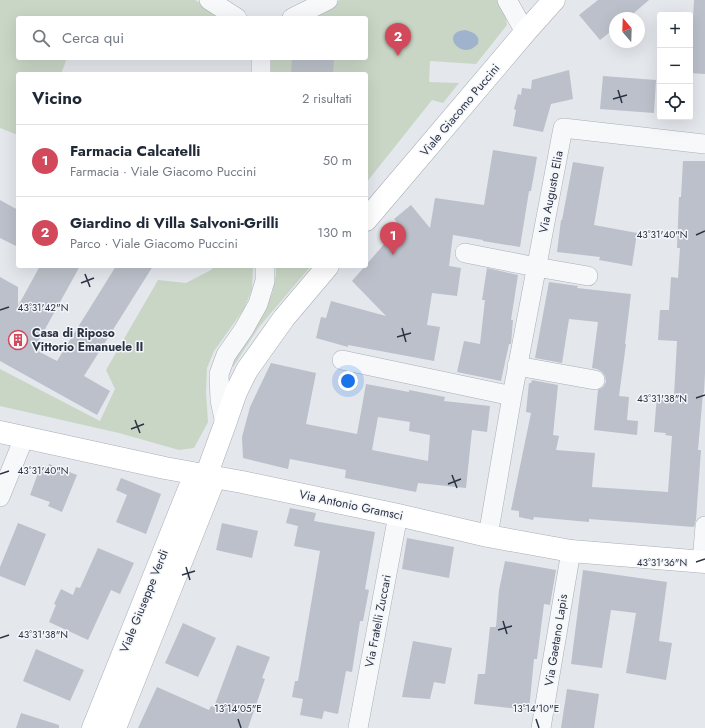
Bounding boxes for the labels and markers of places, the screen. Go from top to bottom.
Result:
pin: 2 [385,23,411,56]
pin: 1 [380,222,406,255]
place label: Casa di Riposo Vittorio Emanuele II [31,324,143,356]
building icon: Casa di Riposo Vittorio Emanuele II [7,329,29,351]

